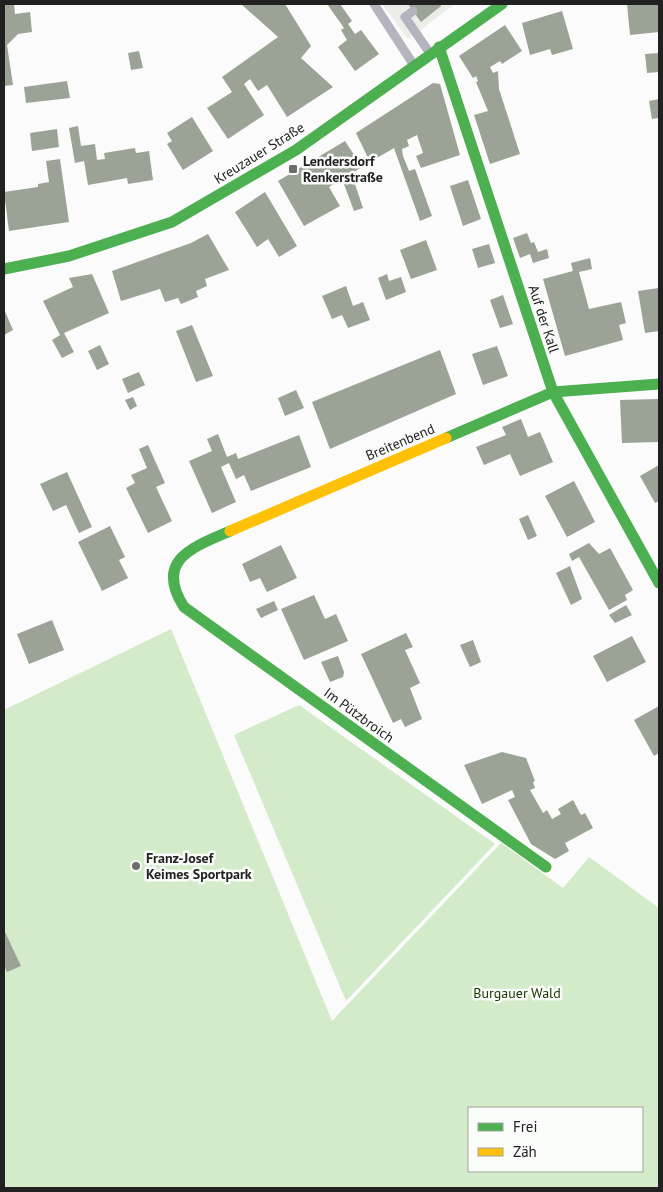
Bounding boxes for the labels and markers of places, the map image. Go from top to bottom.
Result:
place label: Lendersdorf Renkerstraße [303,152,383,186]
marker: Lendersdorf Renkerstraße [287,163,299,175]
place label: Franz-Josef Keimes Sportpark [146,849,252,883]
marker: Franz-Josef Keimes Sportpark [130,860,142,872]

